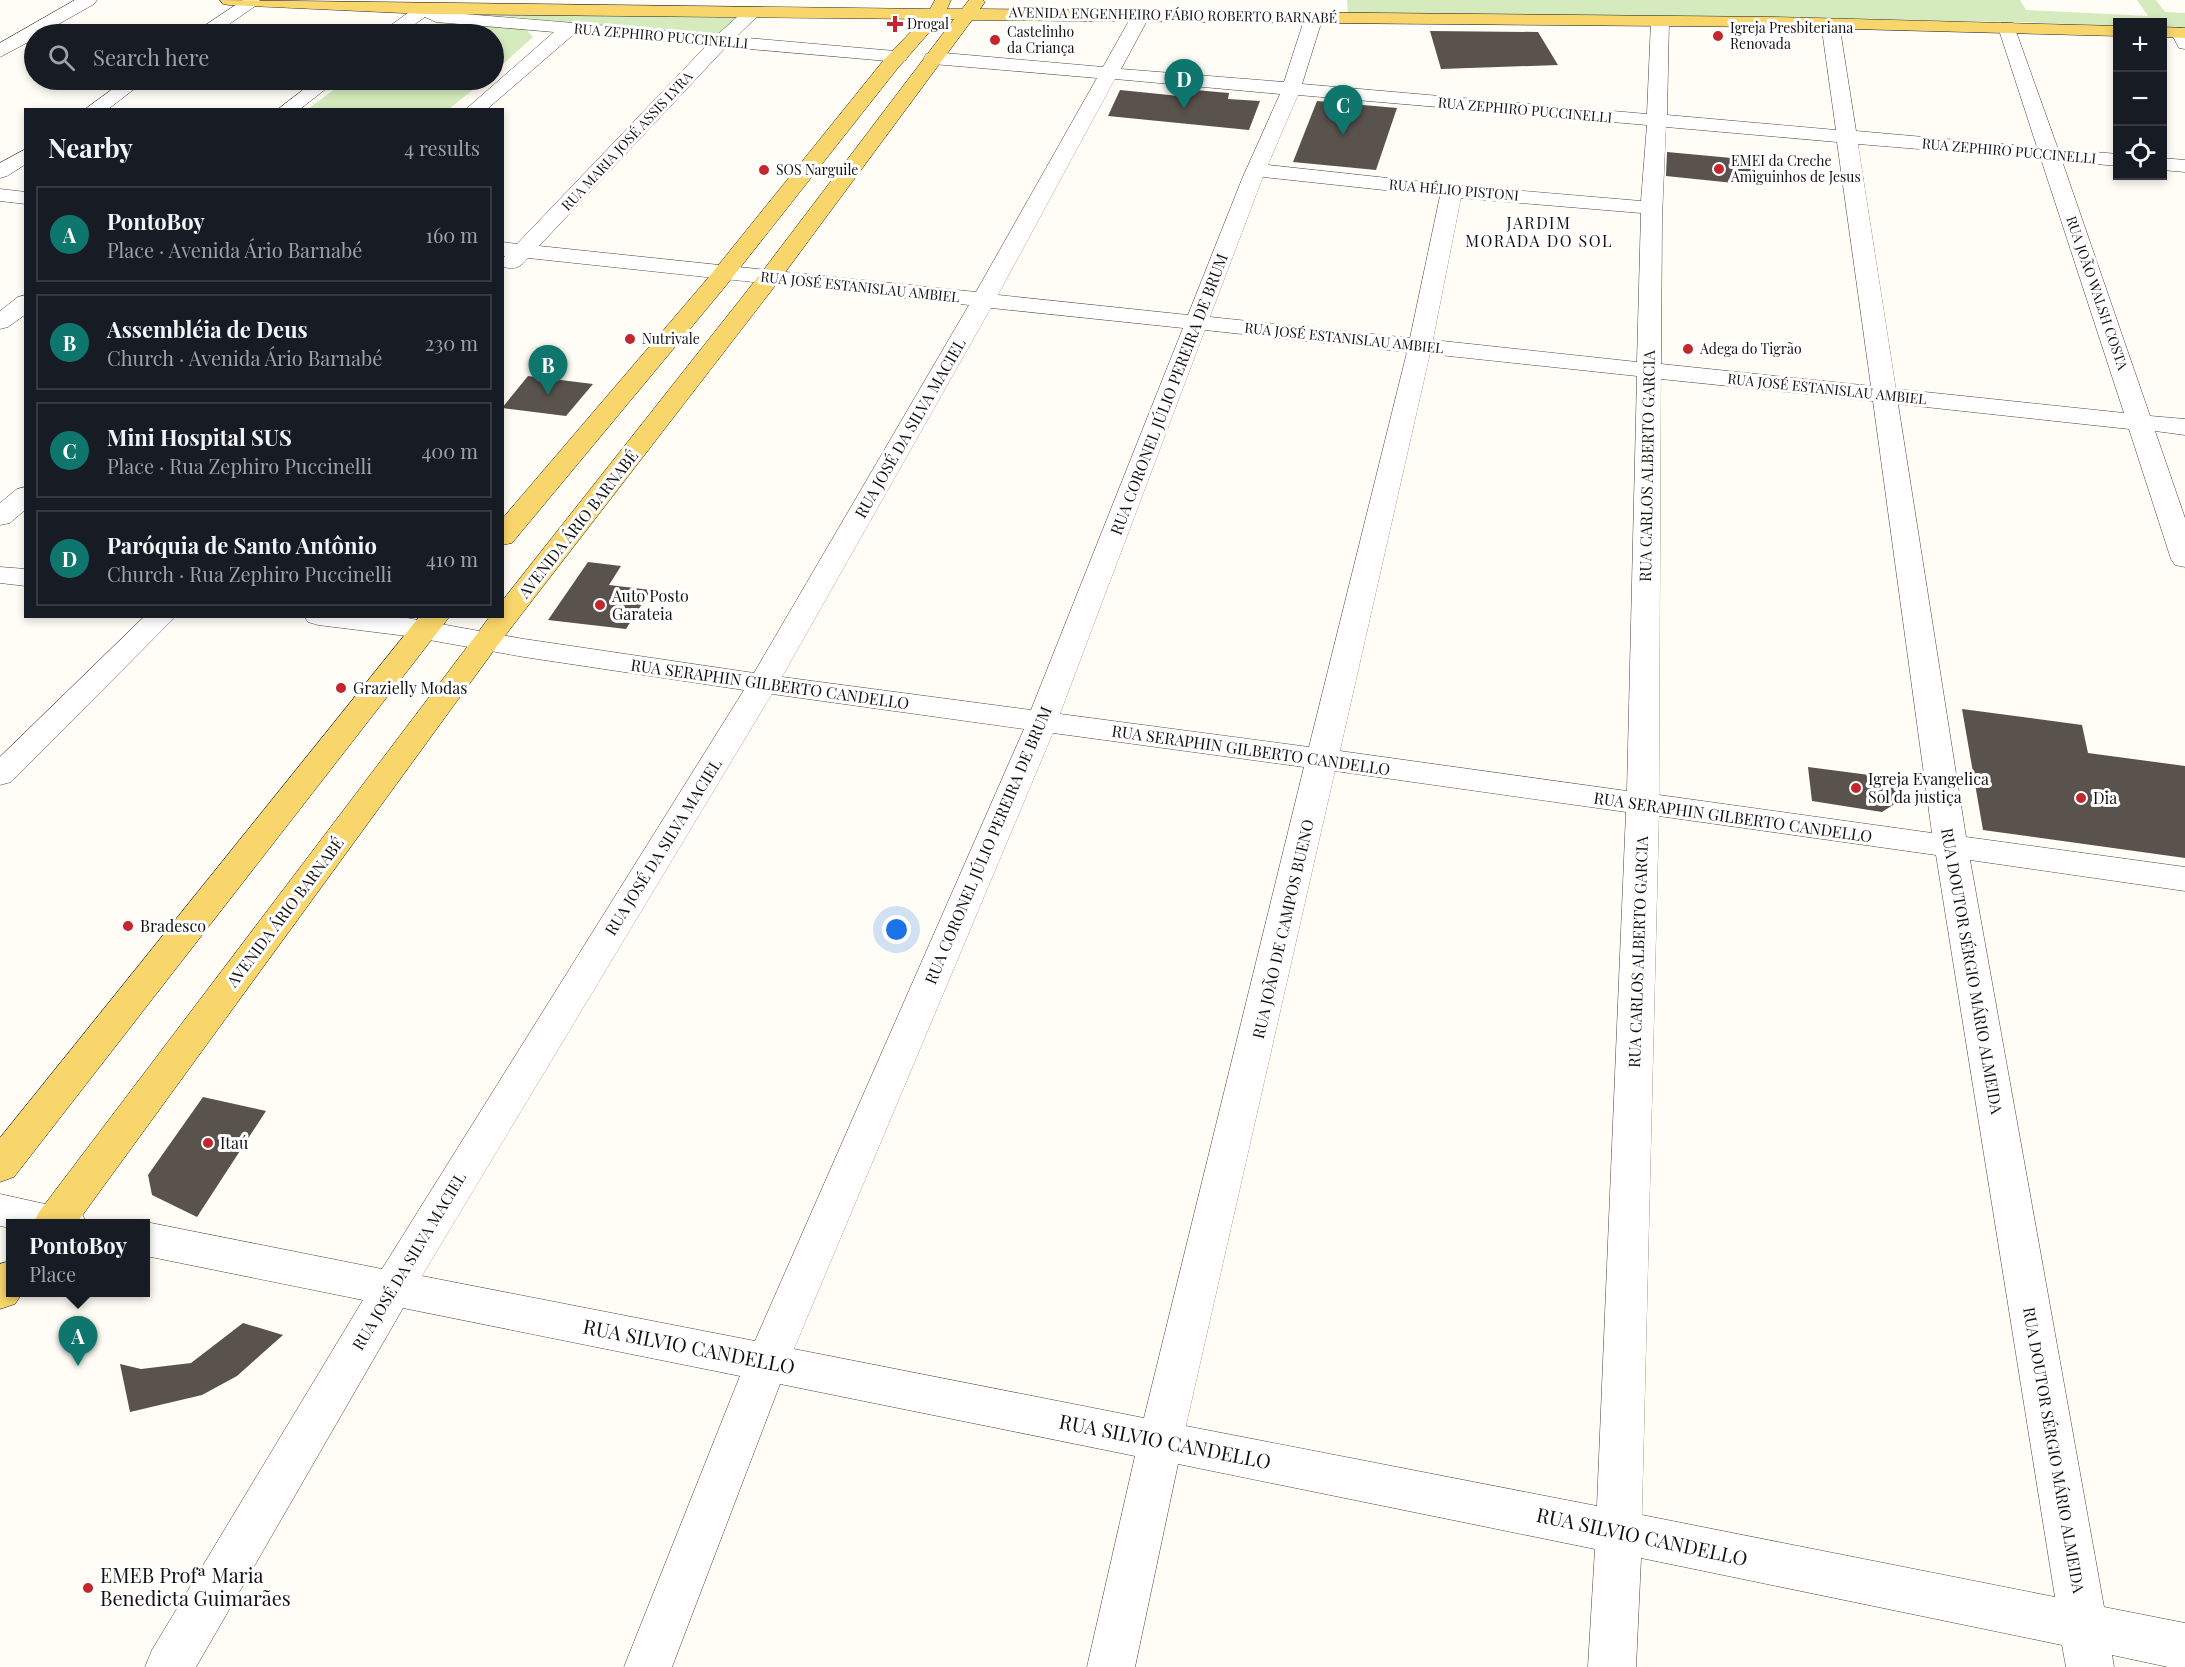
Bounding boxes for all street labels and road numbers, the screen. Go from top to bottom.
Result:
street label: AVENIDA ENGENHEIRO FÁBIO ROBERTO BARNABÉ [1008,2,1337,27]
street label: RUA ZEPHIRO PUCCINELLI [573,18,749,53]
street label: RUA MARIA JOSÉ ASSIS LYRA [557,67,697,215]
street label: RUA ZEPHIRO PUCCINELLI [1437,92,1613,127]
street label: RUA ZEPHIRO PUCCINELLI [1921,133,2097,168]
street label: RUA HÉLIO PISTONI [1388,174,1520,205]
street label: RUA JOÃO WALSH COSTA [2062,213,2133,373]
street label: RUA CORONEL JÚLIO PEREIRA DE BRUM [1105,250,1232,538]
street label: RUA JOSÉ ESTANISLAU AMBIEL [760,267,961,306]
street label: RUA JOSÉ ESTANISLAU AMBIEL [1244,318,1445,357]
street label: RUA JOSÉ DA SILVA MACIEL [849,334,970,521]
street label: RUA CARLOS ALBERTO GARCIA [1634,349,1659,582]
street label: RUA JOSÉ ESTANISLAU AMBIEL [1727,369,1928,408]
street label: AVENIDA ÁRIO BARNABÉ [513,445,642,603]
street label: RUA SERAPHIN GILBERTO CANDELLO [629,654,911,713]
street label: RUA CORONEL JÚLIO PEREIRA DE BRUM [919,703,1056,987]
street label: RUA SERAPHIN GILBERTO CANDELLO [1110,720,1392,779]
street label: RUA JOSÉ DA SILVA MACIEL [600,755,726,939]
street label: RUA SERAPHIN GILBERTO CANDELLO [1592,787,1874,846]
street label: RUA JOÃO DE CAMPOS BUENO [1247,817,1318,1041]
street label: RUA DOUTOR SÉRGIO MÁRIO ALMEIDA [1937,826,2008,1117]
street label: AVENIDA ÁRIO BARNABÉ [221,833,348,992]
street label: RUA CARLOS ALBERTO GARCIA [1623,835,1652,1068]
street label: RUA JOSÉ DA SILVA MACIEL [347,1168,470,1354]
street label: RUA DOUTOR SÉRGIO MÁRIO ALMEIDA [2019,1305,2090,1596]
street label: RUA SILVIO CANDELLO [581,1312,797,1379]
street label: RUA SILVIO CANDELLO [1057,1407,1273,1474]
street label: RUA SILVIO CANDELLO [1534,1500,1750,1571]

